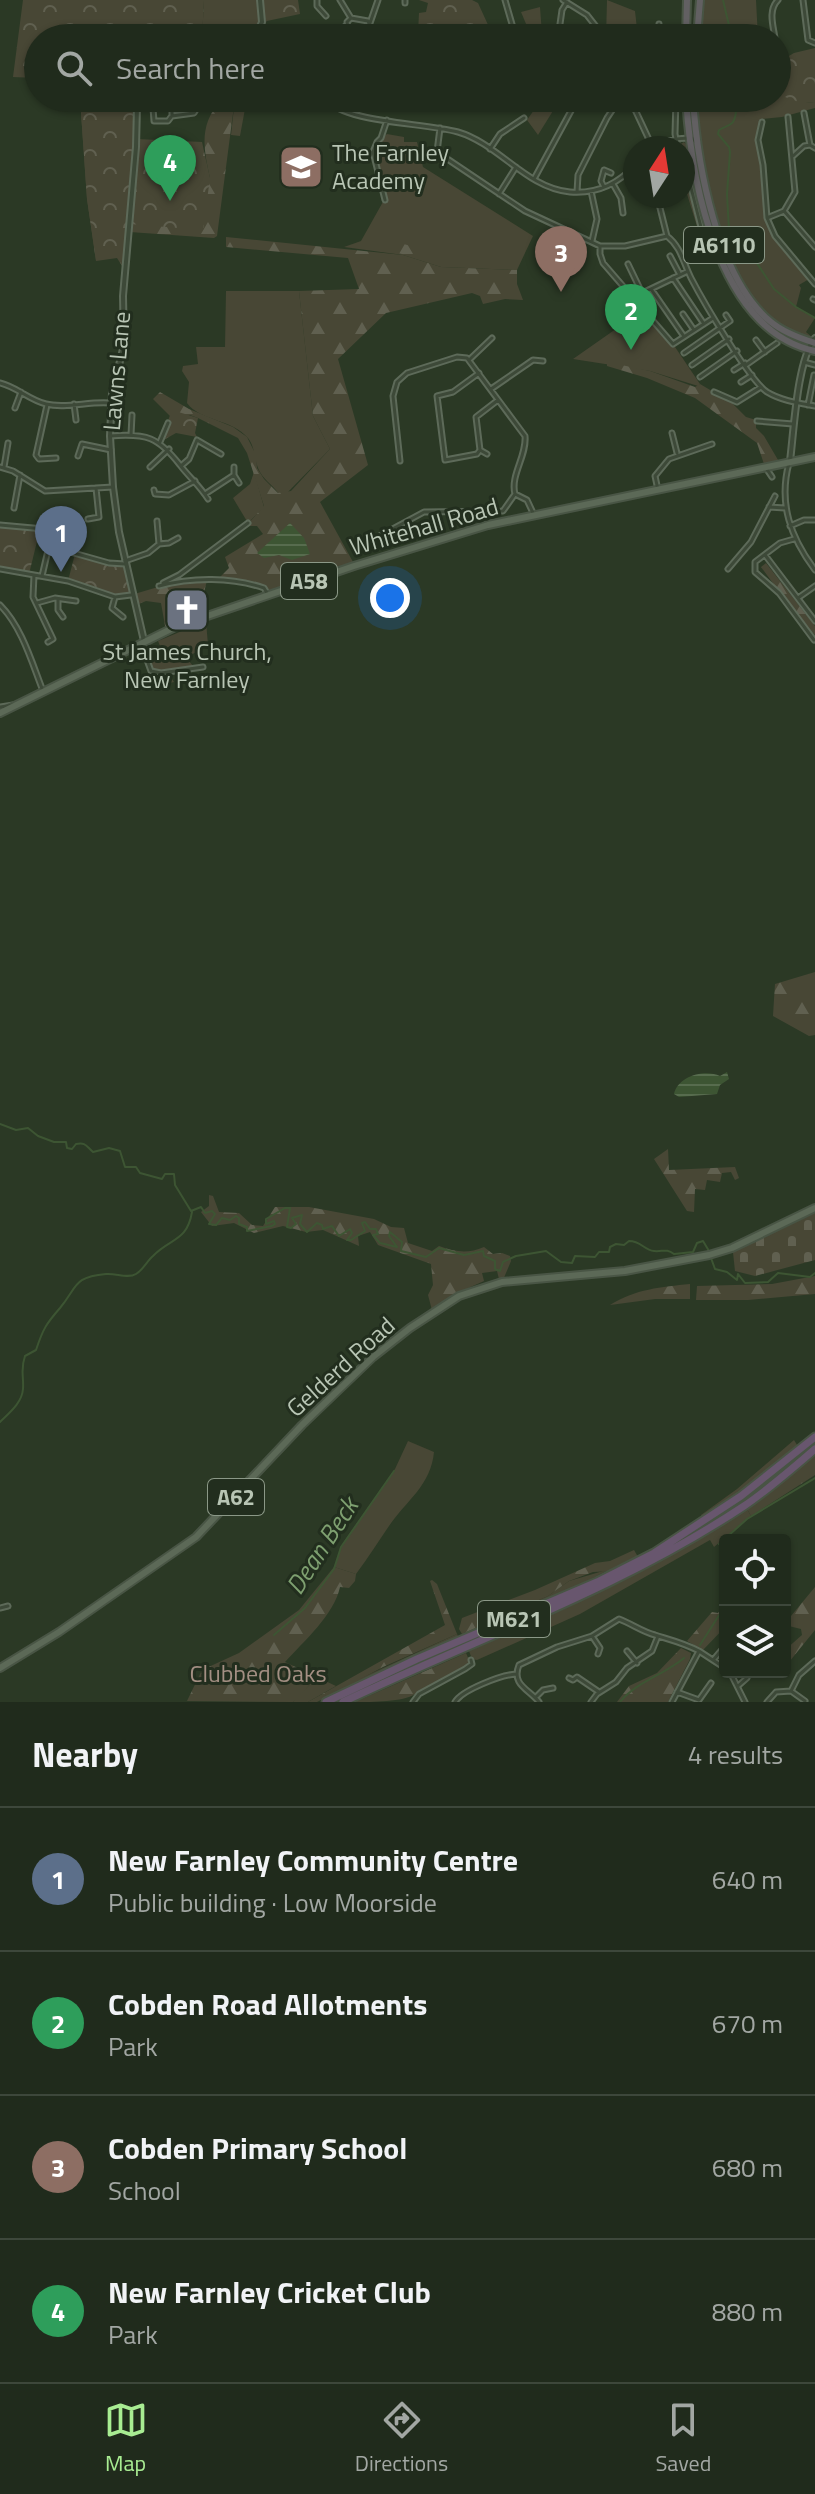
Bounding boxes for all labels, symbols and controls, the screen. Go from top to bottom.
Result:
search box [24,24,791,112]
text: Search here [116,45,265,91]
icon: search [52,46,96,90]
place label: The Farnley Academy [332,134,449,198]
pin: 4 [144,135,196,201]
north arrow [623,136,695,208]
school or university icon: The Farnley Academy [277,143,325,191]
pin: 3 [535,226,587,292]
road number: A6110 [684,227,764,263]
pin: 2 [605,284,657,350]
street label: Lawns Lane [93,310,139,432]
street label: Whitehall Road [345,488,502,564]
pin: 1 [35,506,87,572]
road number: A58 [281,563,337,599]
your location [370,578,410,618]
church icon: St James Church, New Farnley [163,586,211,634]
place label: St James Church, New Farnley [102,633,272,697]
street label: Gelderd Road [278,1308,403,1425]
road number: A62 [208,1479,264,1515]
water label: Dean Beck [276,1487,369,1602]
map controls [719,1534,791,1678]
button: locate [719,1534,791,1606]
road number: M621 [478,1601,550,1637]
button: layers [719,1606,791,1678]
park label: Clubbed Oaks [189,1655,327,1691]
text: Nearby [32,1728,138,1780]
text: 4 results [688,1735,783,1774]
text: New Farnley Community Centre [108,1837,518,1883]
text: 1 [51,1860,65,1899]
text: 640 m [712,1860,783,1899]
text: Public building · Low Moorside [108,1883,437,1922]
text: Cobden Road Allotments [108,1981,427,2027]
text: 2 [51,2004,65,2043]
text: 670 m [712,2004,783,2043]
text: Park [108,2027,158,2066]
text: Cobden Primary School [108,2125,407,2171]
text: 3 [51,2148,65,2187]
text: 680 m [712,2148,783,2187]
text: School [108,2171,181,2210]
text: New Farnley Cricket Club [108,2269,431,2315]
text: 4 [51,2292,65,2331]
text: 880 m [712,2292,783,2331]
text: Park [108,2315,158,2354]
tab: Map [104,2398,148,2480]
tab: Directions [355,2398,448,2480]
tab: Saved [655,2398,711,2480]

